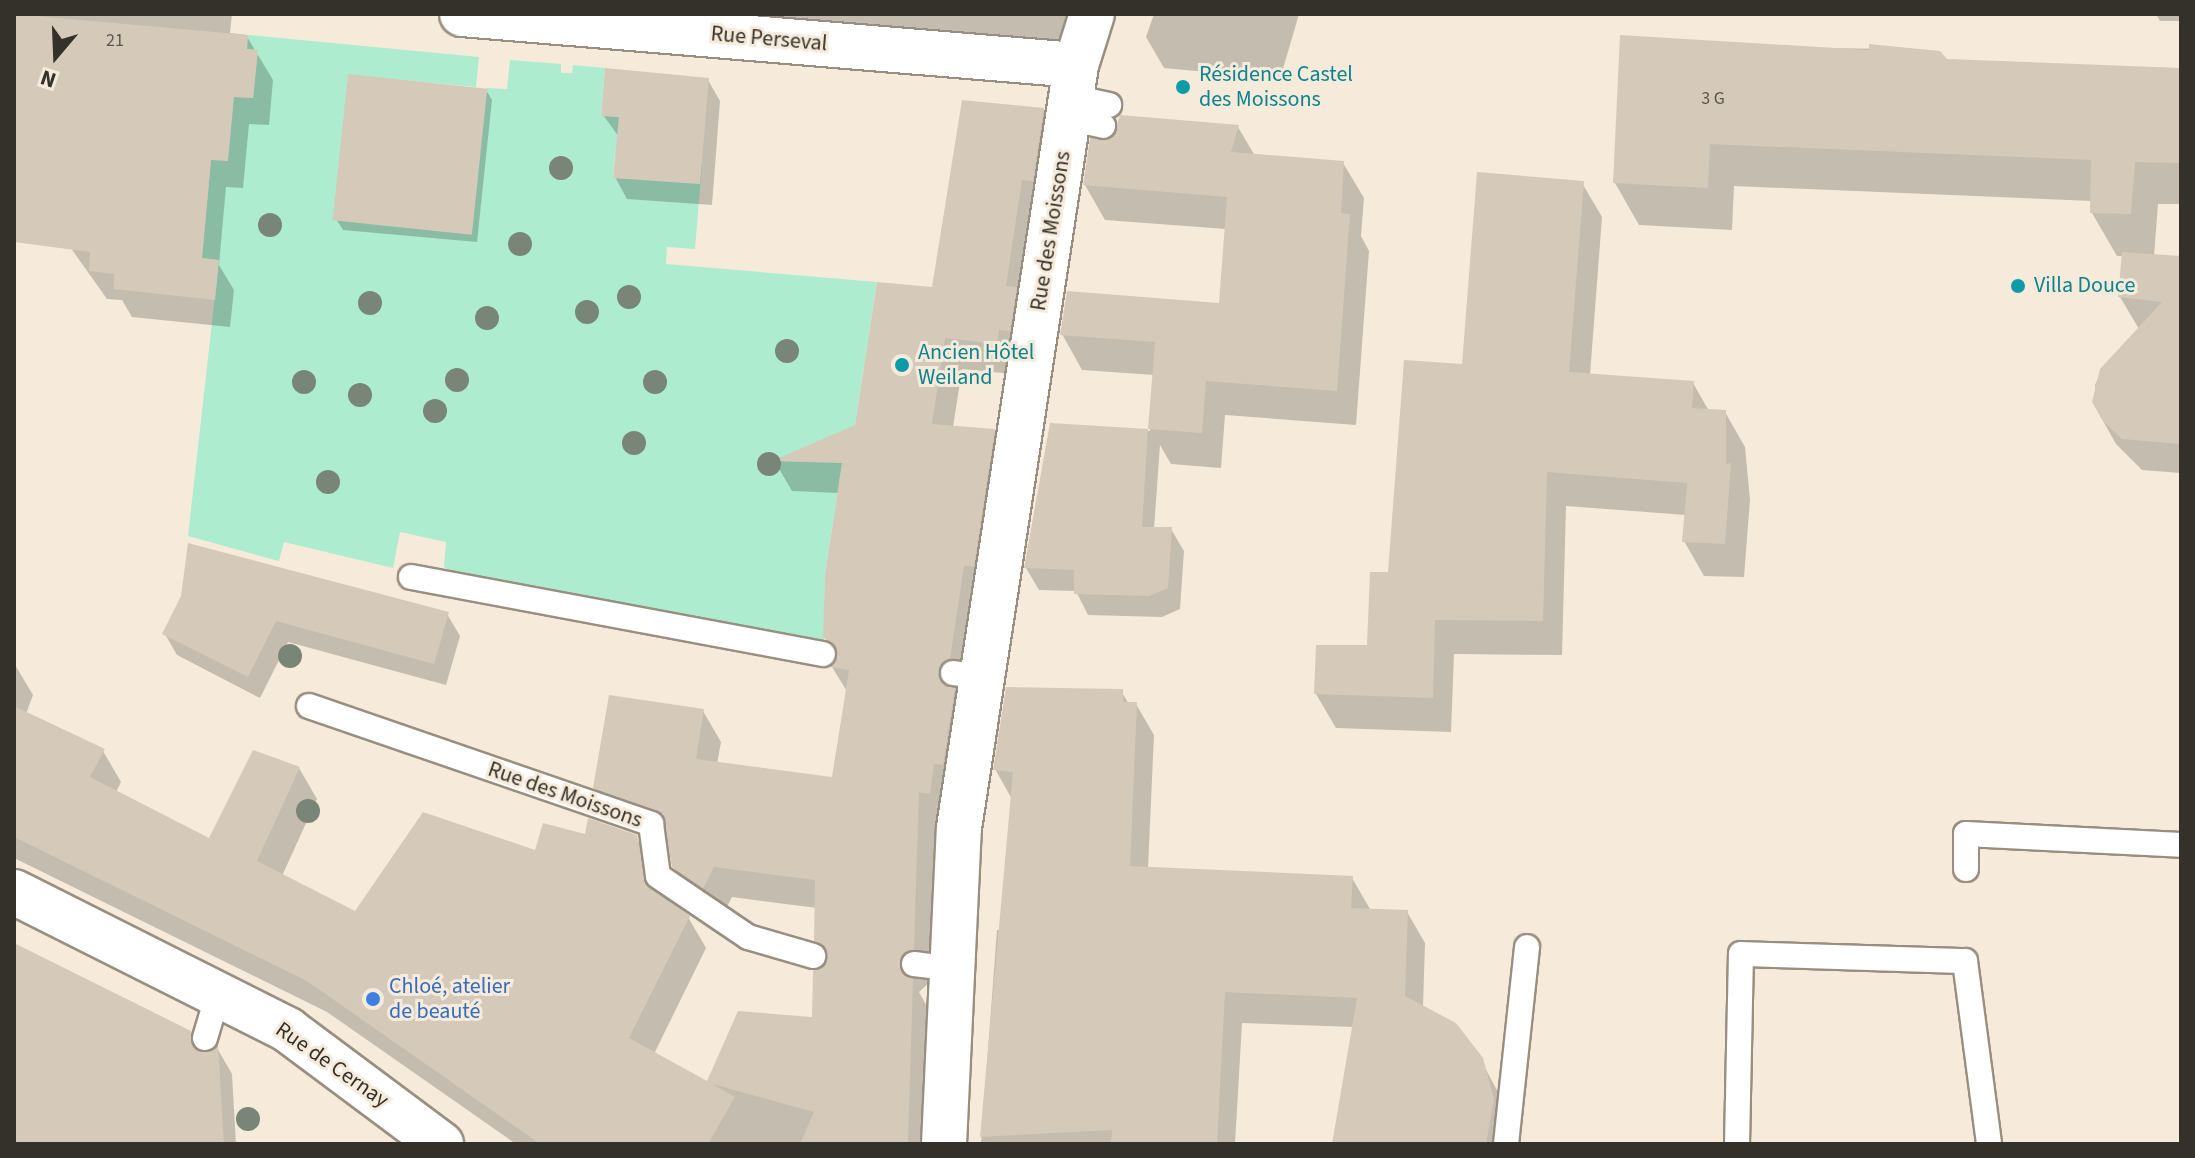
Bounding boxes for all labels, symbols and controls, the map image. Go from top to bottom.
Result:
north arrow [16,16,96,96]
street label: Rue Perseval [710,21,828,57]
house number: 21 [106,30,124,52]
text: N [36,61,60,96]
place label: Résidence Castel des Moissons [1199,61,1353,112]
marker: Résidence Castel des Moissons [1174,78,1192,96]
house number: 3 G [1701,88,1725,110]
street label: Rue des Moissons [1025,149,1077,313]
place label: Villa Douce [2034,273,2135,299]
marker: Villa Douce [2009,277,2027,295]
place label: Ancien Hôtel Weiland [918,339,1034,390]
marker: Ancien Hôtel Weiland [893,356,911,374]
street label: Rue des Moissons [484,756,646,834]
place label: Chloé, atelier de beauté [389,973,510,1024]
marker: Chloé, atelier de beauté [364,990,382,1008]
street label: Rue de Cernay [270,1016,394,1114]

